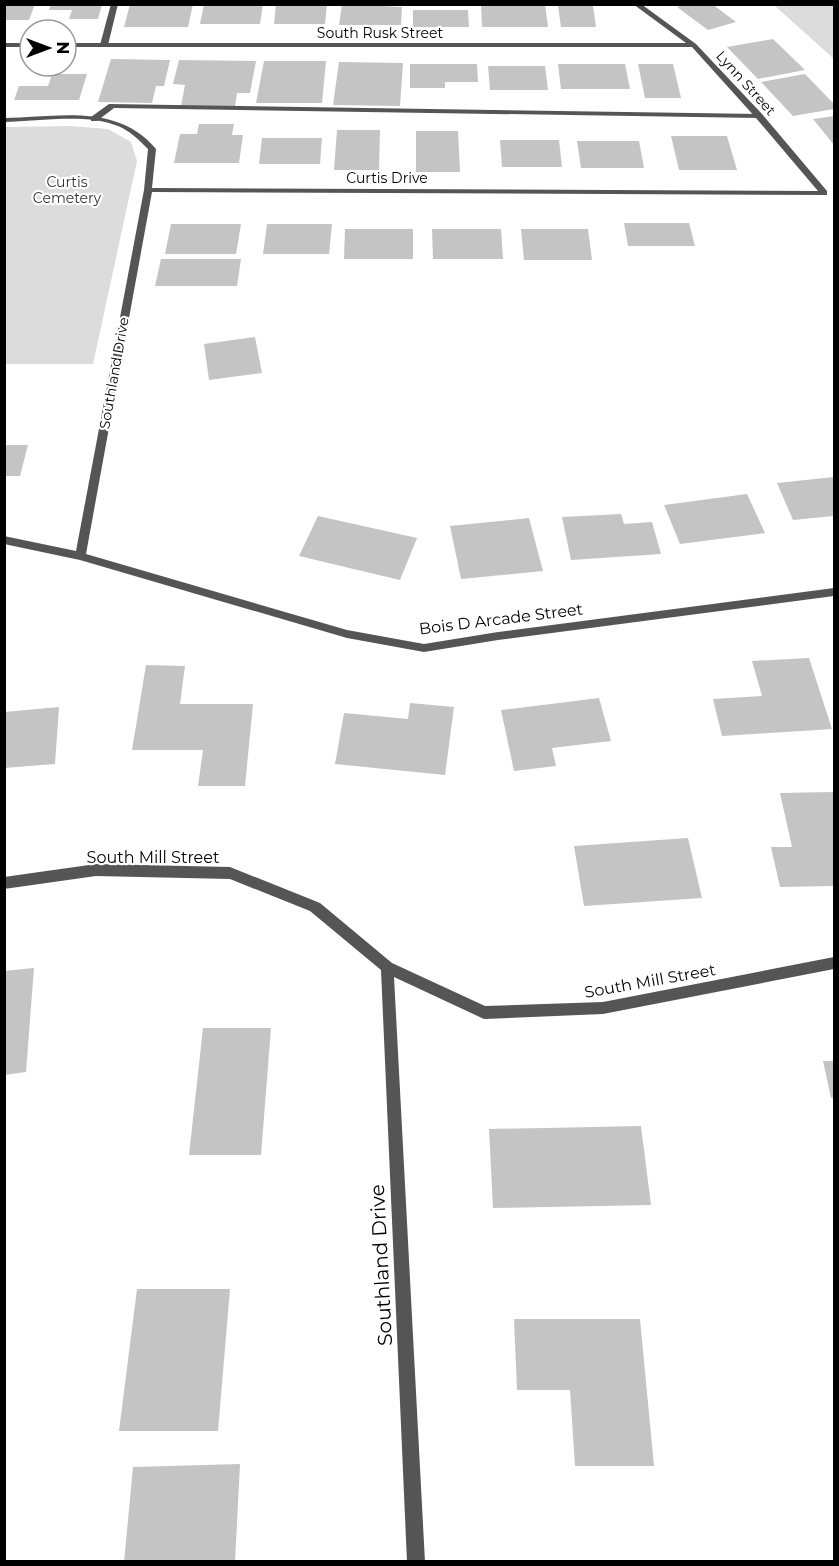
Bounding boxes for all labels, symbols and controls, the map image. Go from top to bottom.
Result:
north arrow [18,18,78,78]
street label: South Rusk Street [317,24,443,42]
text: N [53,42,72,54]
street label: Lynn Street [712,47,780,119]
street label: Curtis Drive [346,169,428,187]
park label: Curtis Cemetery [33,173,102,207]
street label: Southland Drive [95,316,133,430]
street label: Bois D Arcade Street [418,599,585,638]
street label: South Mill Street [87,848,220,867]
street label: South Mill Street [583,960,718,1002]
street label: Southland Drive [365,1184,397,1346]

